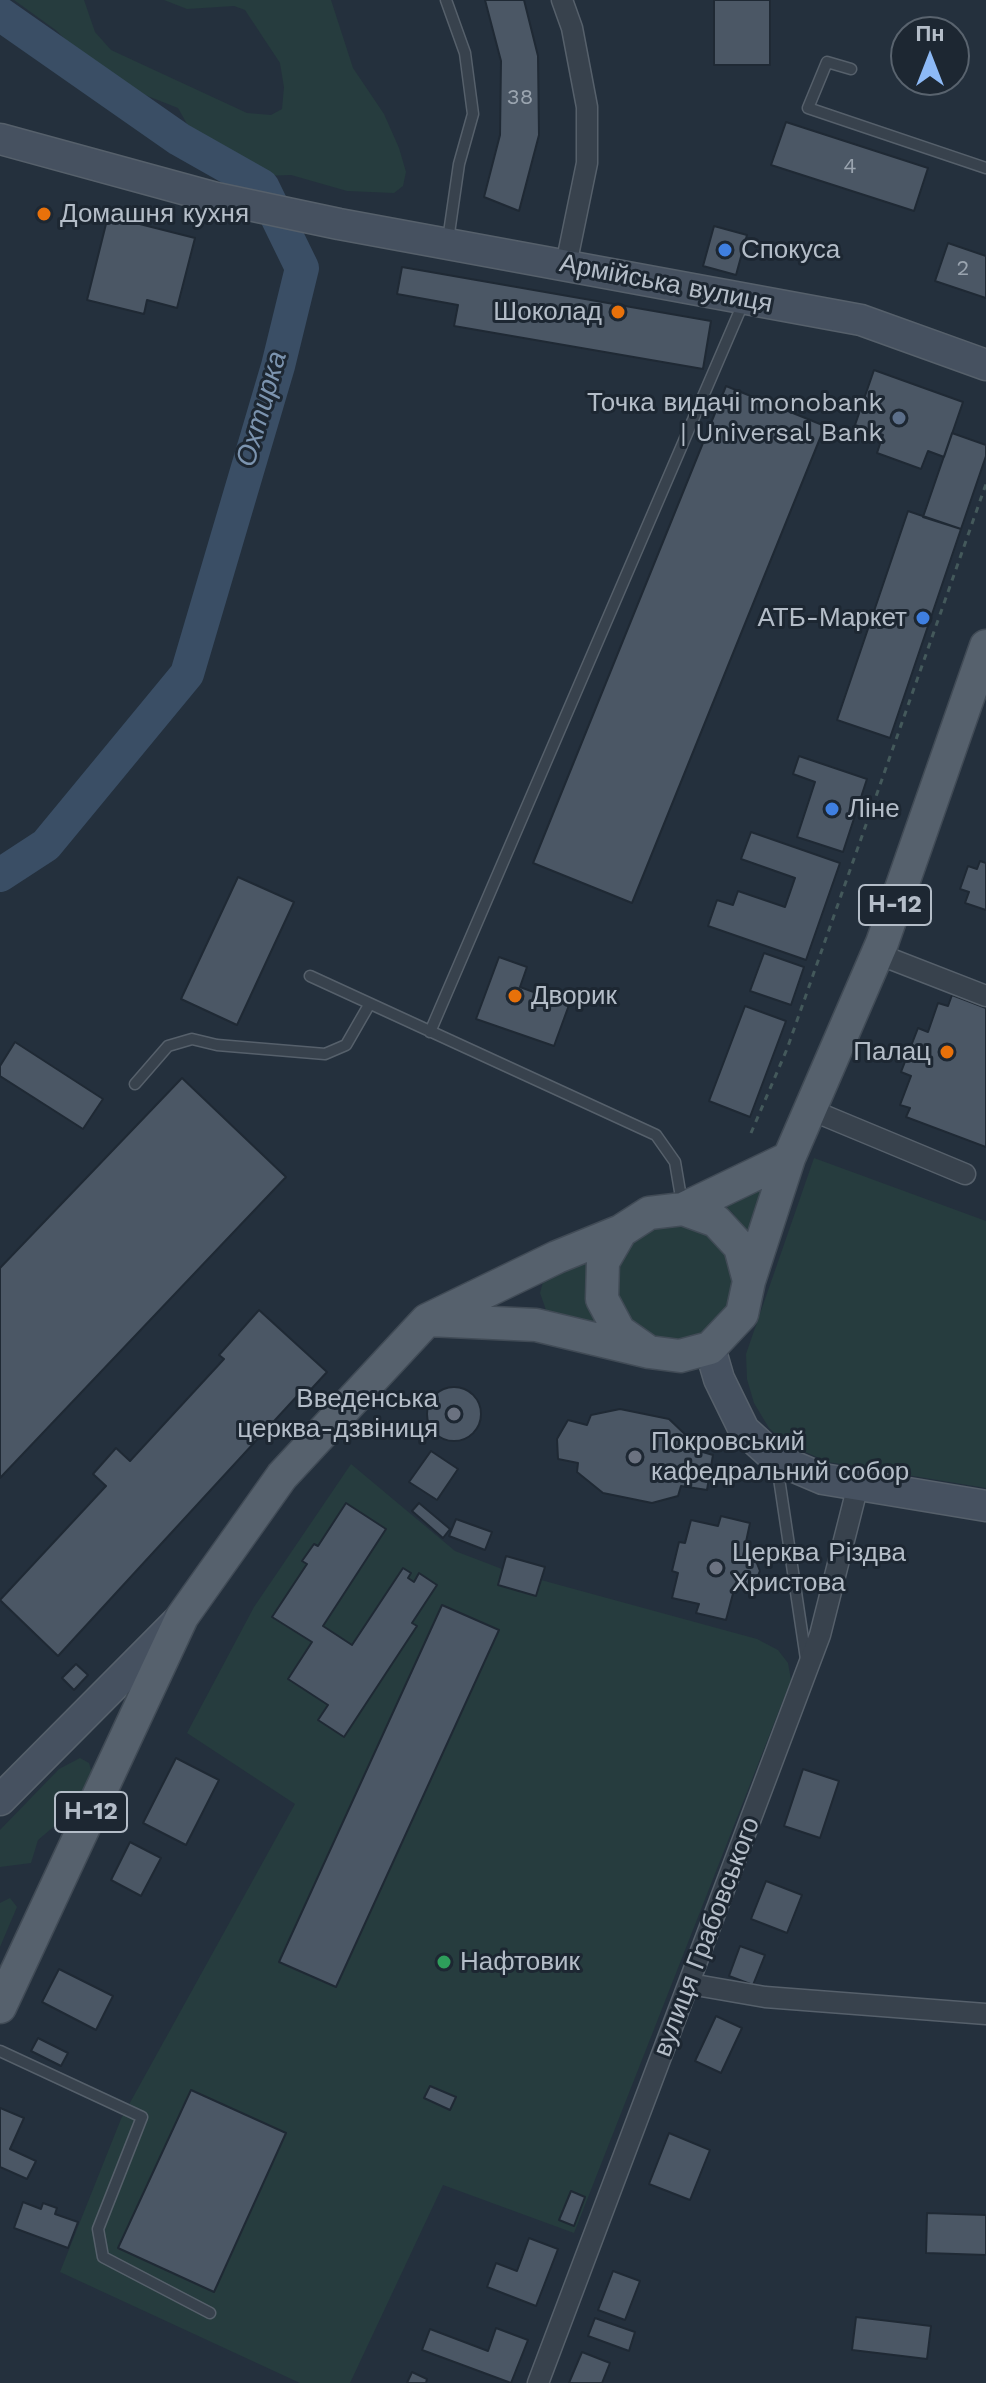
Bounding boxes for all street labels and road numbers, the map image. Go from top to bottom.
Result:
street label: Армійська вулиця [557,248,775,320]
road number: Н-12 [859,885,931,925]
road number: Н-12 [55,1792,127,1832]
street label: вулиця Грабовського [647,1813,767,2061]

